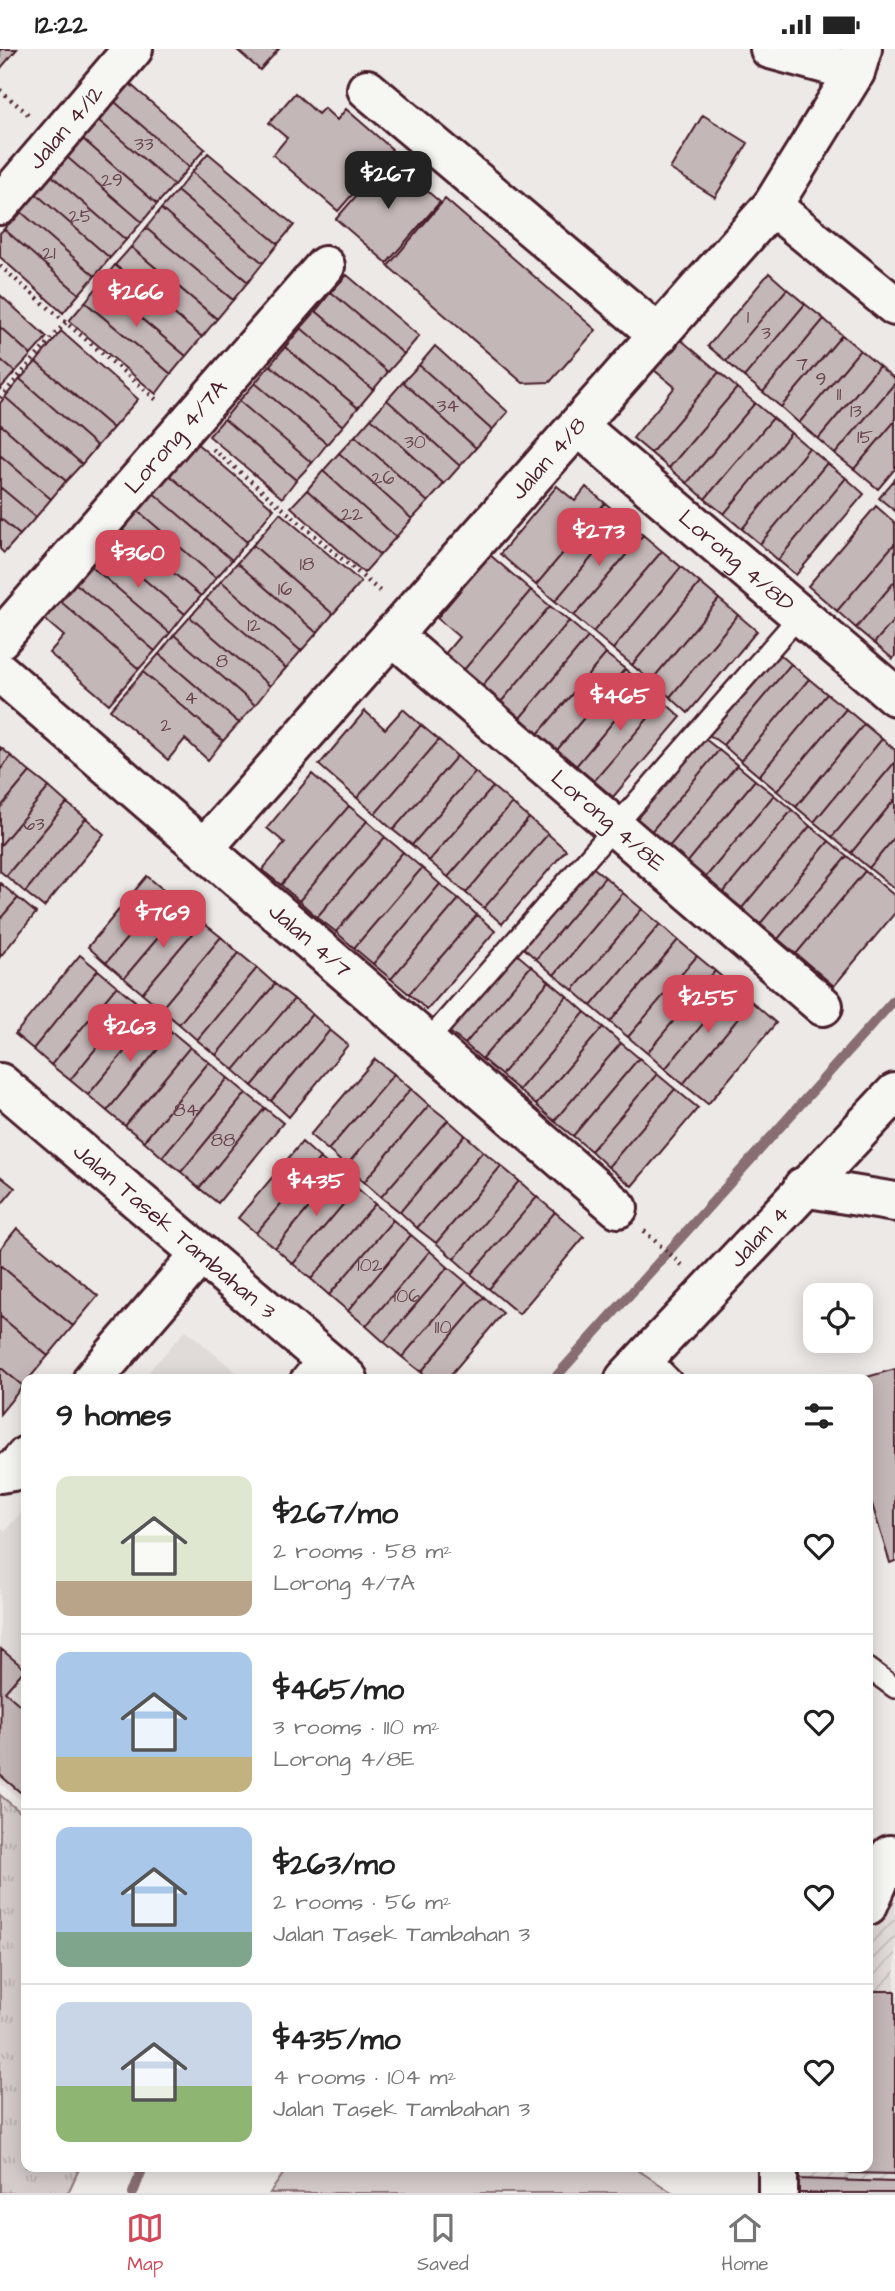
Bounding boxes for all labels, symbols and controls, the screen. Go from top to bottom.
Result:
text: 12:22 [35,7,87,43]
street label: Jalan 4/12 [21,78,111,177]
house number: 33 [134,131,154,158]
pin: $267 [347,151,429,211]
text: $267 [361,158,415,190]
house number: 29 [101,167,123,194]
house number: 25 [69,203,94,230]
house number: 21 [42,240,56,267]
pin: $266 [95,269,177,329]
text: $266 [109,276,163,308]
house number: 1 [747,304,750,331]
house number: 3 [761,320,771,347]
house number: 7 [796,351,808,378]
house number: 9 [816,366,826,393]
street label: Lorong 4/7A [117,373,235,501]
house number: 11 [837,381,842,408]
house number: 34 [437,393,459,420]
house number: 13 [850,398,862,425]
street label: Jalan 4/8 [503,410,594,507]
house number: 15 [857,424,873,451]
house number: 30 [404,429,426,456]
house number: 26 [372,465,394,492]
house number: 22 [341,501,363,528]
street label: Lorong 4/8D [672,502,801,619]
pin: $273 [558,509,640,568]
text: $273 [573,515,625,547]
pin: $360 [97,531,179,590]
text: $360 [111,537,165,569]
house number: 18 [300,551,314,578]
house number: 16 [278,576,292,603]
house number: 12 [247,612,261,639]
house number: 8 [216,648,228,675]
pin: $465 [579,673,661,733]
text: $465 [590,680,650,712]
house number: 4 [185,685,198,712]
house number: 2 [161,712,172,739]
street label: Lorong 4/8E [544,763,672,880]
house number: 63 [23,811,45,838]
pin: $769 [122,891,204,950]
street label: Jalan 4/7 [261,896,358,986]
text: $769 [136,897,190,929]
pin: $255 [667,975,749,1035]
text: $255 [679,982,737,1014]
pin: $263 [89,1005,171,1064]
text: $263 [104,1011,156,1043]
house number: 84 [173,1097,199,1124]
house number: 88 [211,1127,235,1154]
street label: Jalan Tasek Tambahan 3 [66,1136,283,1327]
pin: $435 [275,1159,357,1218]
text: $435 [288,1165,344,1197]
street label: Jalan 4 [722,1198,797,1275]
house number: 102 [357,1252,383,1279]
house number: 106 [394,1283,420,1310]
map controls [803,1283,873,1353]
button: locate [803,1283,873,1353]
house number: 110 [435,1314,451,1341]
text: 9 homes [56,1395,171,1437]
icon: filters [800,1397,838,1435]
text: $267/mo [273,1493,398,1535]
icon: home [112,1504,196,1588]
icon: heart [800,1527,838,1565]
text: 2 rooms · 58 m² [273,1535,452,1567]
text: Lorong 4/7A [273,1567,415,1599]
text: $465/mo [273,1669,404,1711]
icon: home [112,1680,196,1764]
icon: heart [800,1703,838,1741]
text: 3 rooms · 110 m² [273,1711,440,1743]
text: Lorong 4/8E [273,1743,415,1775]
text: $263/mo [273,1844,395,1886]
icon: home [112,1855,196,1939]
icon: heart [800,1878,838,1916]
text: 2 rooms · 56 m² [273,1886,451,1918]
text: Jalan Tasek Tambahan 3 [273,1918,530,1950]
text: $435/mo [273,2019,401,2061]
icon: home [112,2030,196,2114]
icon: heart [800,2053,838,2091]
text: 4 rooms · 104 m² [273,2061,456,2093]
text: Jalan Tasek Tambahan 3 [273,2093,530,2125]
tab: Map [126,2209,164,2278]
tab: Saved [417,2209,469,2278]
tab: Home [721,2209,769,2278]

